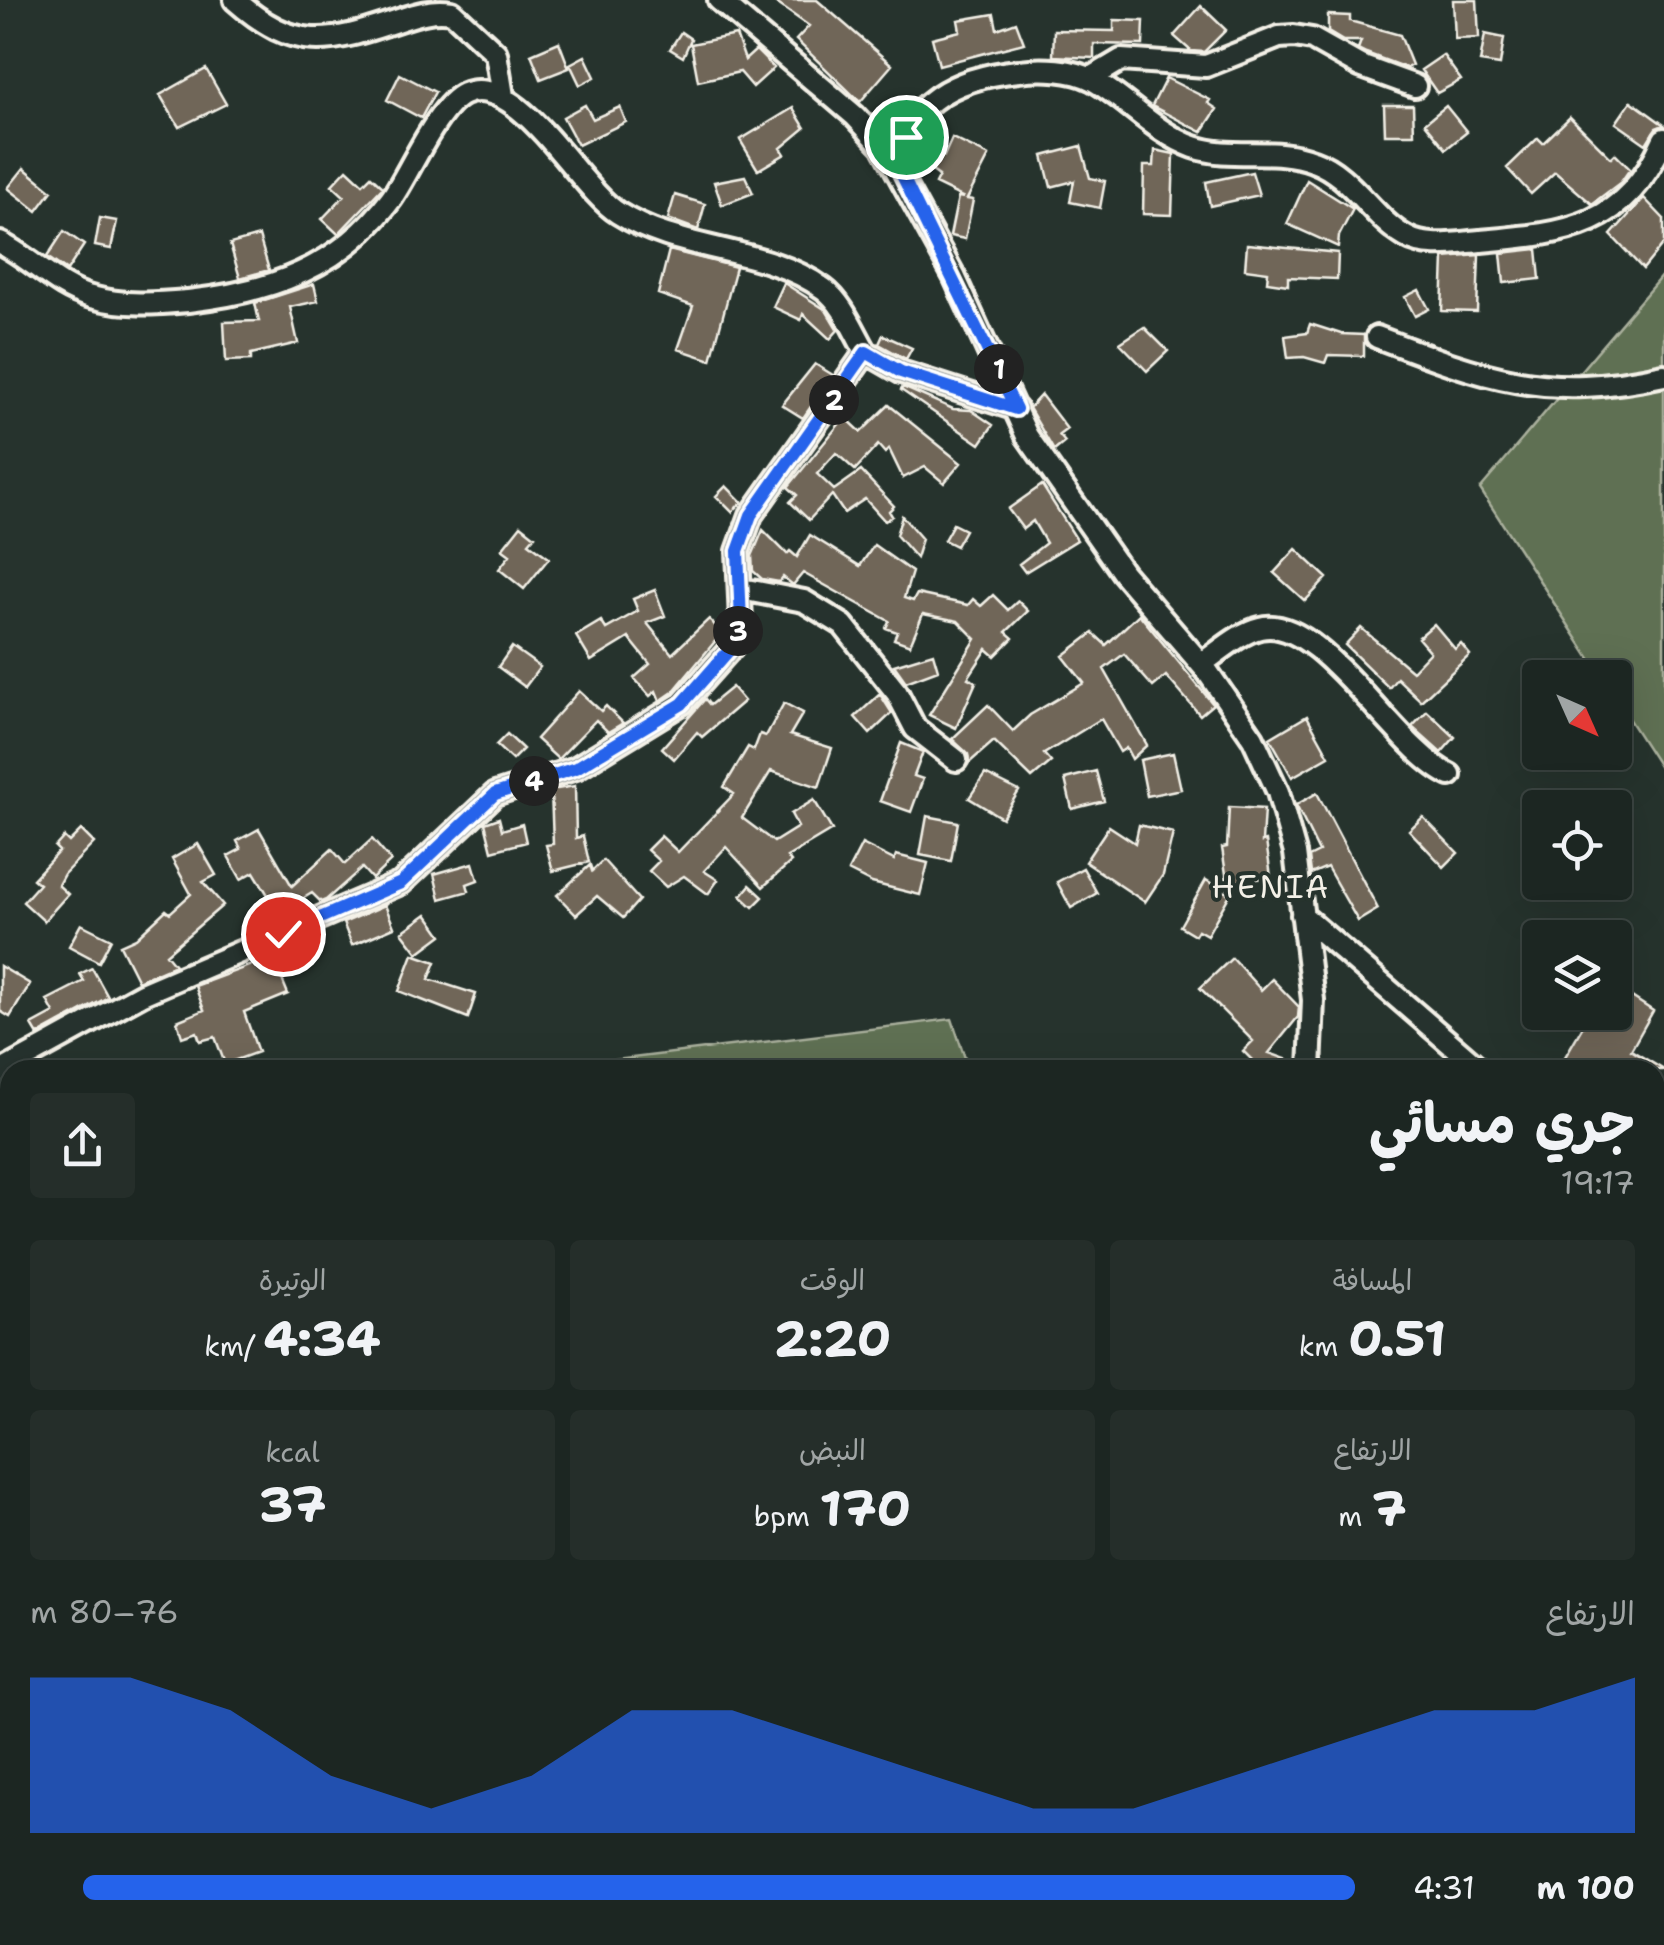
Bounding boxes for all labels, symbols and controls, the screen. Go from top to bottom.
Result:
pin [864,95,949,180]
icon: arrive [879,110,934,165]
pin: 1 [974,344,1024,394]
text: 1 [993,350,1005,388]
pin: 2 [809,375,859,425]
text: 2 [824,381,844,419]
pin: 3 [713,606,763,656]
text: 3 [728,612,748,650]
north arrow [1522,660,1632,770]
map controls [1522,660,1632,1030]
pin: 4 [509,756,559,806]
text: 4 [524,762,544,800]
button: locate [1522,790,1632,900]
district label: HENIA [1211,865,1331,908]
pin [241,892,326,977]
icon: check [256,907,311,962]
button: layers [1522,920,1632,1030]
text: جري مسائي [1369,1086,1635,1160]
button: share [30,1093,135,1198]
text: 19:17 [1561,1161,1635,1204]
text: الوتيرة [259,1261,326,1299]
text: الوقت [800,1261,865,1299]
text: المسافة [1333,1261,1412,1299]
text: 4:34 [263,1305,381,1372]
text: 2:20 [773,1305,892,1372]
text: 0.51 [1348,1305,1446,1372]
text: /km [204,1327,263,1365]
text: km [1299,1327,1348,1365]
text: النبض [799,1431,866,1469]
text: الارتفاع [1333,1431,1412,1469]
text: kcal [265,1433,320,1471]
text: 37 [259,1471,326,1538]
text: 170 [820,1475,911,1542]
text: 7 [1372,1475,1407,1542]
text: bpm [754,1497,820,1535]
text: m [1338,1497,1372,1535]
text: 76–80 m [30,1590,179,1633]
text: الارتفاع [1545,1592,1635,1635]
text: 4:31 [1413,1866,1475,1909]
text: 100 m [1536,1866,1635,1909]

